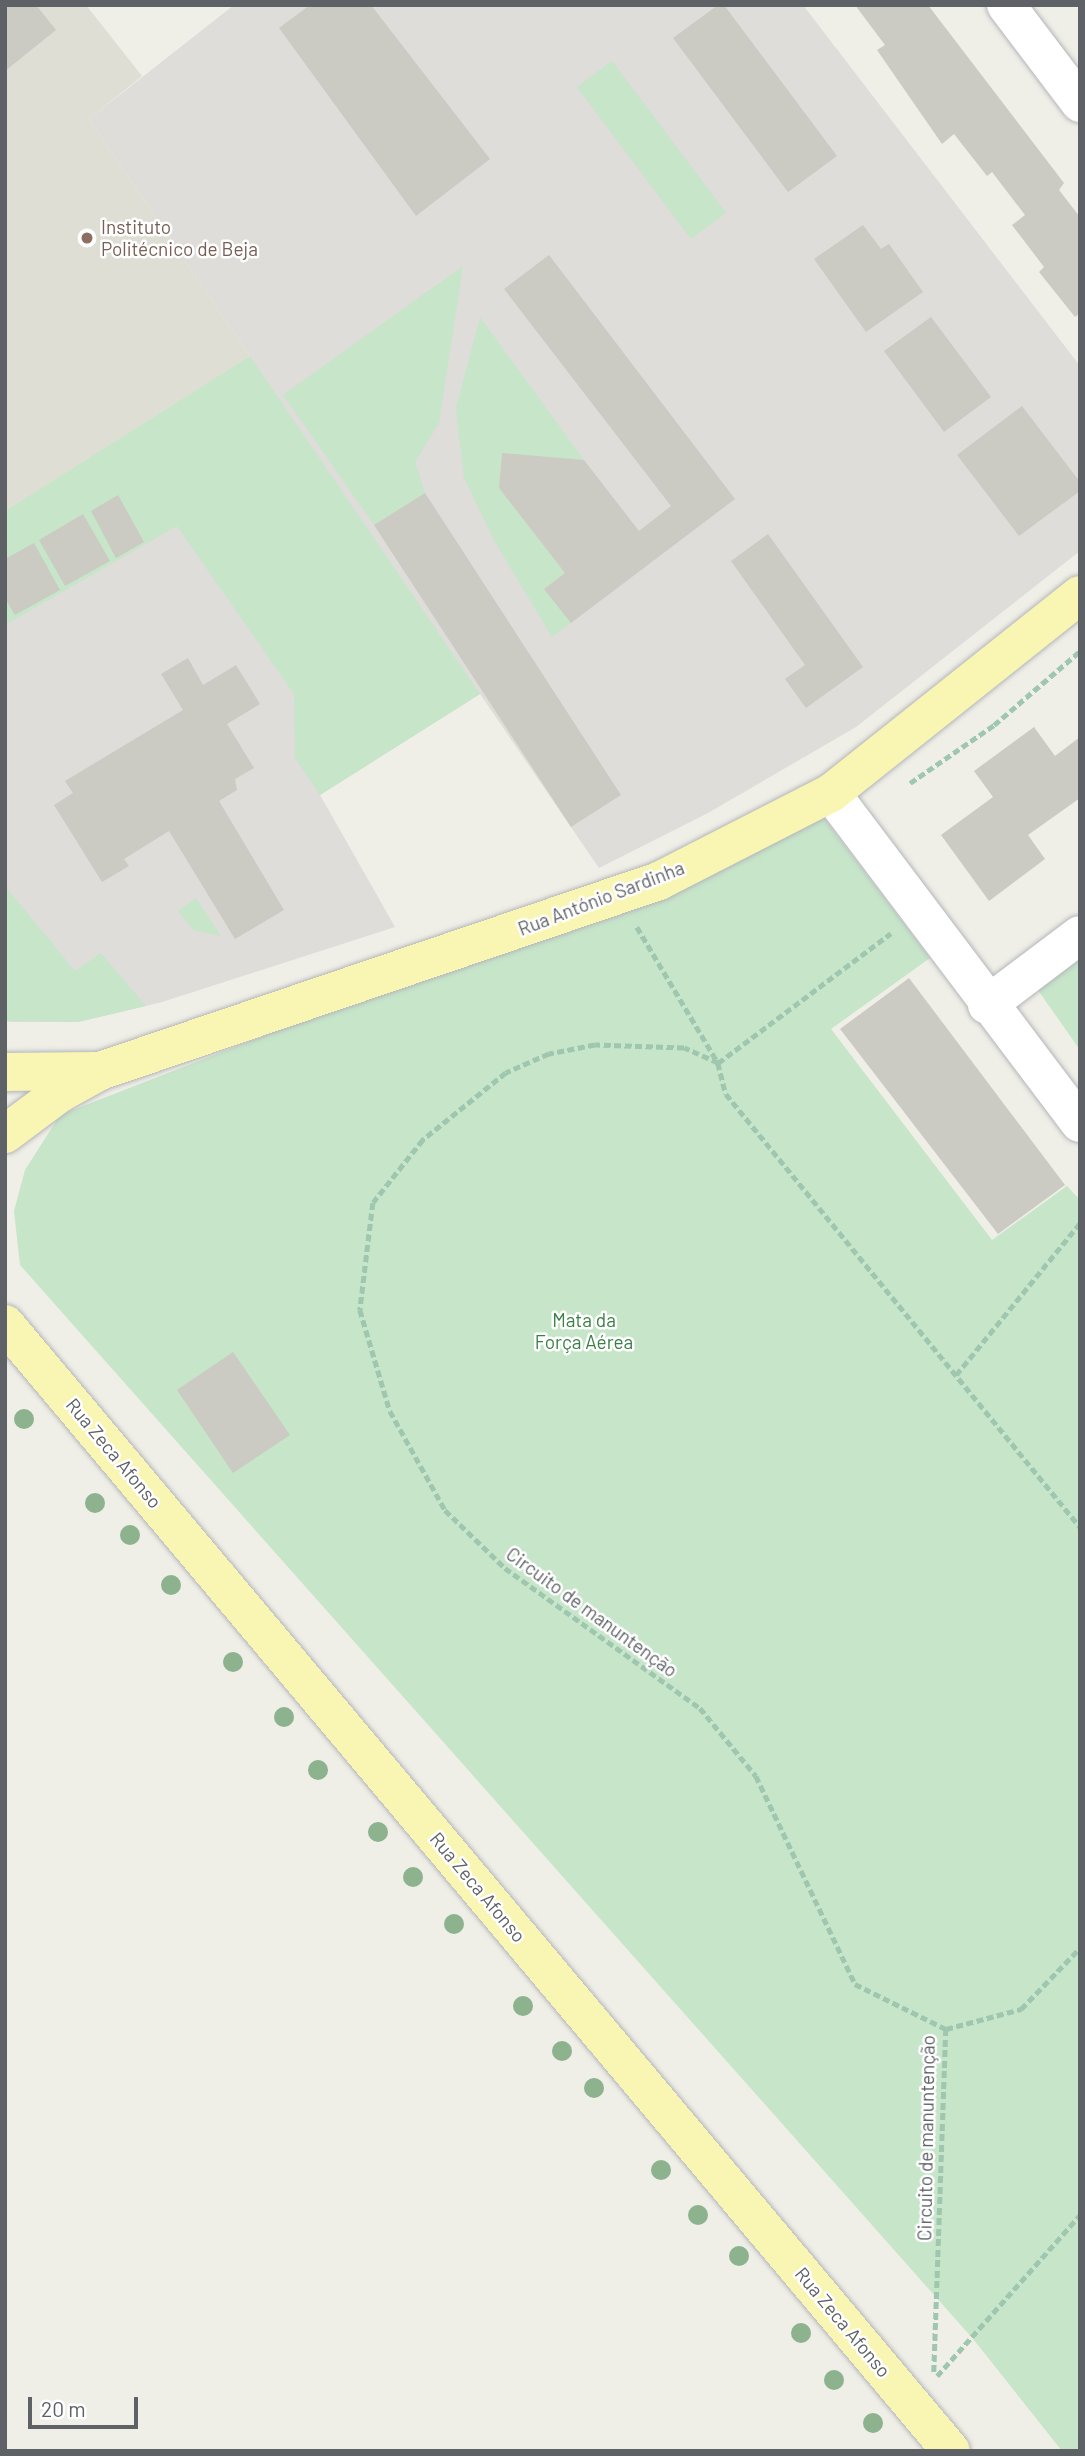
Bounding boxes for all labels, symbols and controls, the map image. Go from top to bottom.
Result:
place label: Instituto Politécnico de Beja [101,216,258,260]
marker: Instituto Politécnico de Beja [79,230,95,246]
street label: Rua António Sardinha [515,856,687,940]
park label: Mata da Força Aérea [535,1309,633,1353]
street label: Rua Zeca Afonso [61,1393,167,1513]
street label: Circuito de manuntenção [502,1542,682,1682]
street label: Rua Zeca Afonso [425,1827,531,1947]
street label: Circuito de manuntenção [913,2035,939,2241]
street label: Rua Zeca Afonso [790,2262,896,2382]
scale bar [32,2382,142,2426]
text: 20 m [41,2396,86,2421]

